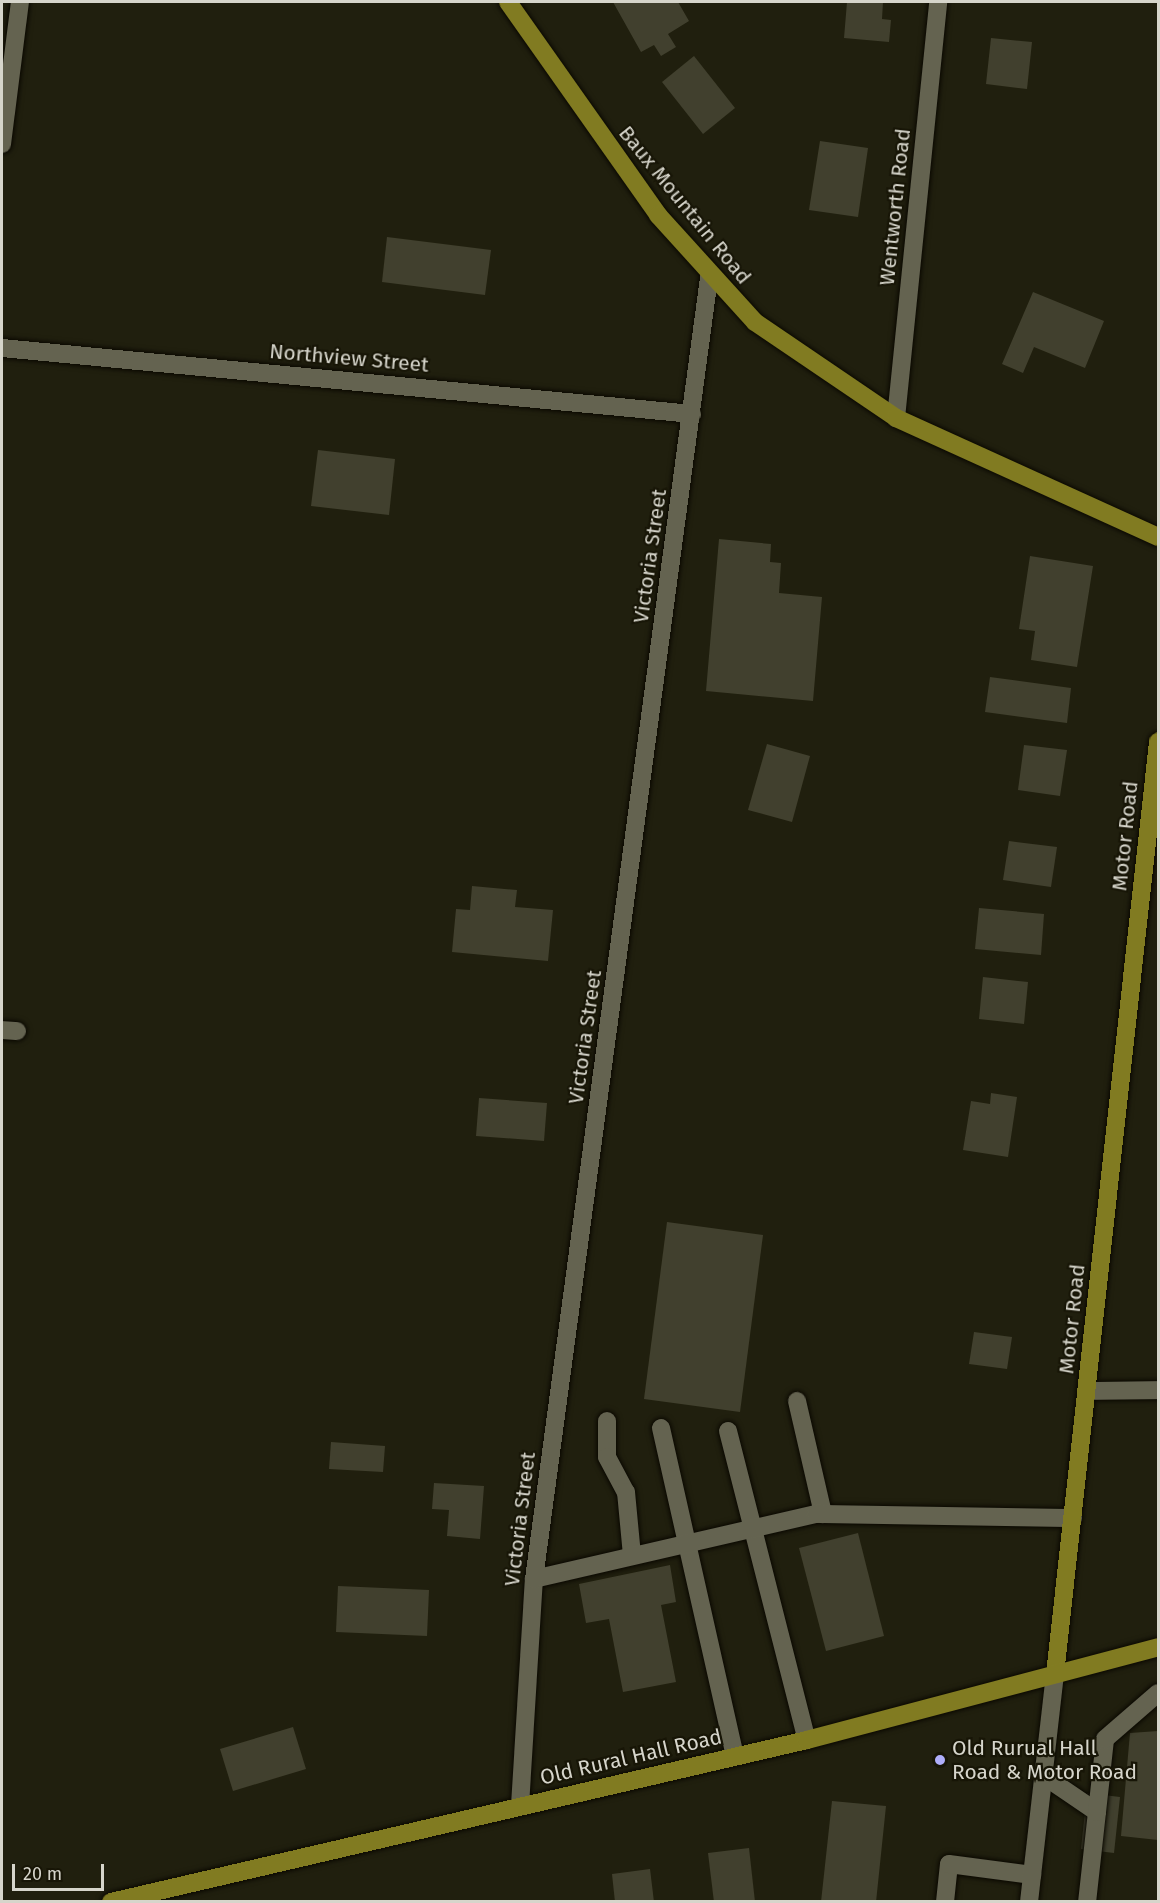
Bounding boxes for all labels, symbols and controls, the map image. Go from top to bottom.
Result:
street label: Baux Mountain Road [613,121,757,289]
street label: Wentworth Road [874,127,916,287]
street label: Northview Street [268,338,430,378]
street label: Victoria Street [628,487,672,625]
street label: Motor Road [1107,780,1143,892]
street label: Victoria Street [563,968,607,1106]
street label: Motor Road [1054,1263,1090,1375]
street label: Victoria Street [499,1450,541,1588]
street label: Old Rural Hall Road [538,1724,724,1790]
place label: Old Rurual Hall Road & Motor Road [952,1735,1137,1785]
marker: Old Rurual Hall Road & Motor Road [933,1753,947,1767]
scale bar [15,1852,106,1890]
text: 20 m [23,1863,62,1885]

